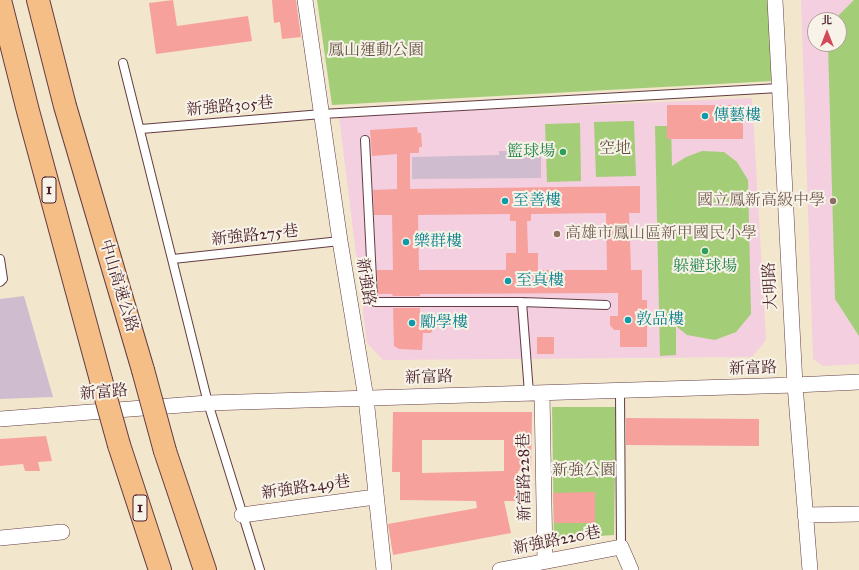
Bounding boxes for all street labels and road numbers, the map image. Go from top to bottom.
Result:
street label: 新強路305巷 [186,94,274,120]
road number: 1 [42,177,56,203]
street label: 新強路275巷 [211,222,299,250]
street label: 中山高速公路 [95,237,141,335]
street label: 新強路 [352,257,378,307]
street label: 大明路 [760,262,782,310]
street label: 新富路 [729,359,777,379]
street label: 新富路 [405,368,453,388]
street label: 新富路 [79,381,129,405]
street label: 新富路228巷 [515,433,535,521]
street label: 新強路249巷 [260,472,352,504]
road number: 1 [133,495,147,521]
street label: 新強路220巷 [511,523,603,559]

